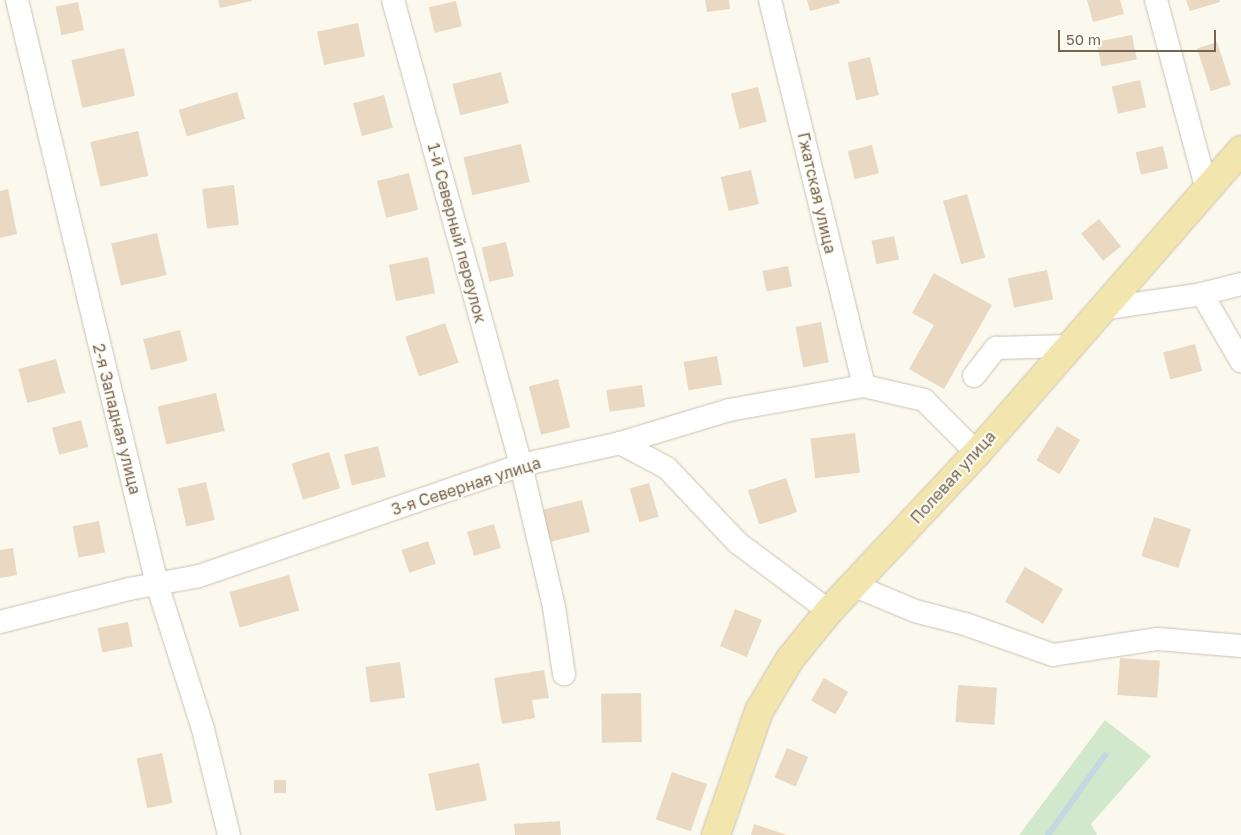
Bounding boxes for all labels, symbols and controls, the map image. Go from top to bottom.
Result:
scale bar [1061,20,1218,52]
text: 50 m [1066,30,1101,48]
street label: Гжатская улица [794,131,840,255]
street label: 1-й Северный переулок [424,141,490,325]
street label: 2-я Западная улица [89,342,145,496]
street label: Полевая улица [906,427,1000,527]
street label: 3-я Северная улица [389,453,543,519]

